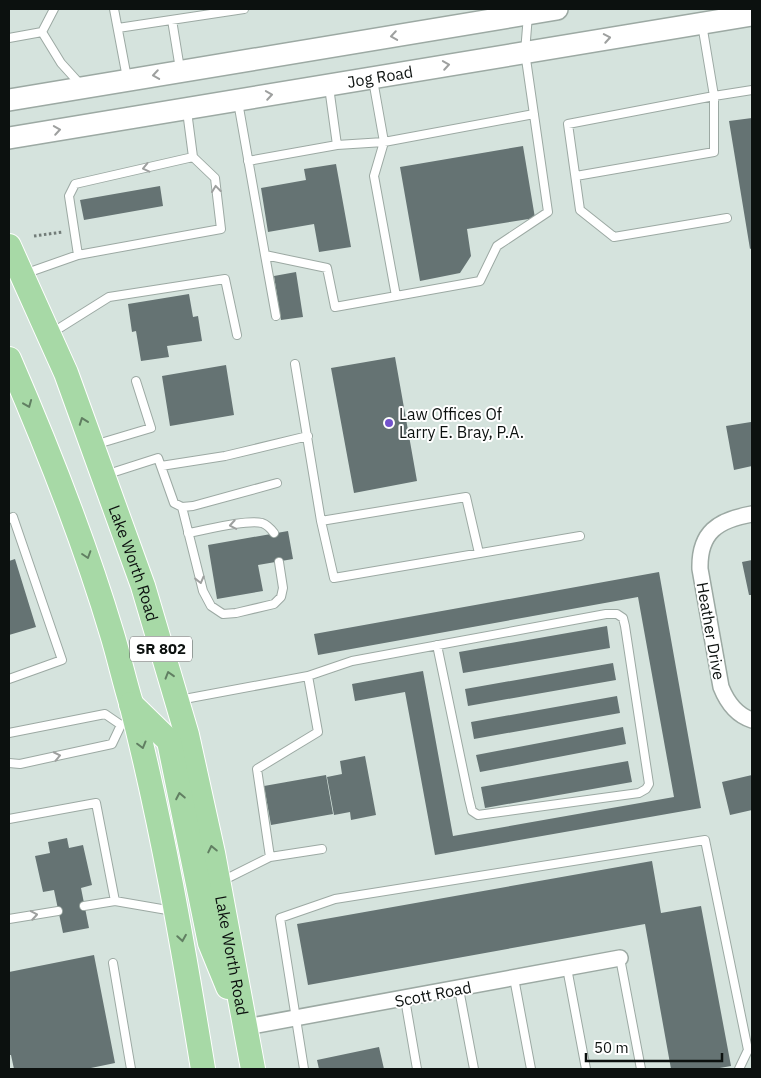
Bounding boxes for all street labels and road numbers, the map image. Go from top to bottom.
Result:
street label: Jog Road [346,61,414,92]
street label: Lake Worth Road [105,502,163,623]
street label: Heather Drive [693,581,729,682]
road number: SR 802 [130,636,192,662]
street label: Lake Worth Road [211,894,253,1017]
street label: Scott Road [393,977,473,1011]

